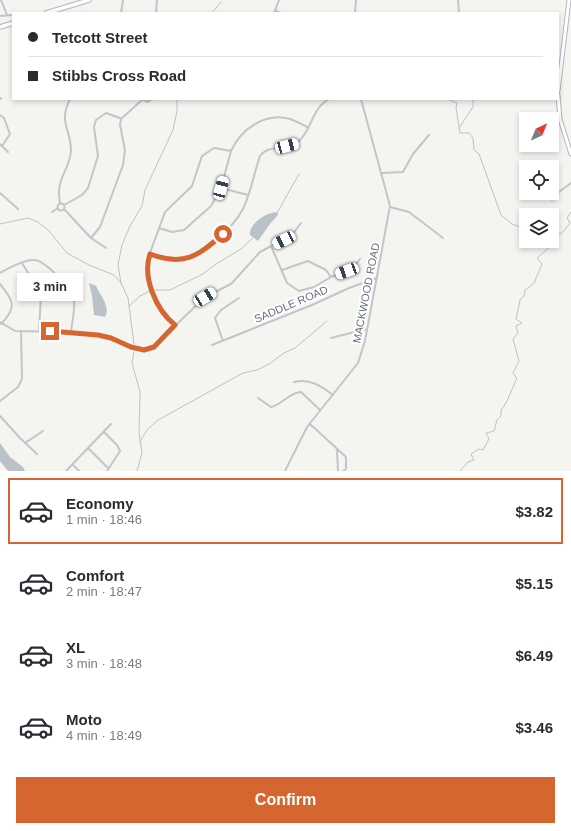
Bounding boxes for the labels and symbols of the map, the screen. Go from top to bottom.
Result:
north arrow [519,112,559,152]
car [274,137,300,155]
car [212,175,230,201]
route start [214,225,232,243]
car [271,229,297,251]
street label: MACKWOOD ROAD [350,242,382,344]
car [334,261,360,281]
callout: 3 min [17,273,83,301]
street label: SADDLE ROAD [252,283,330,325]
car [192,286,218,308]
route end [41,322,59,340]

